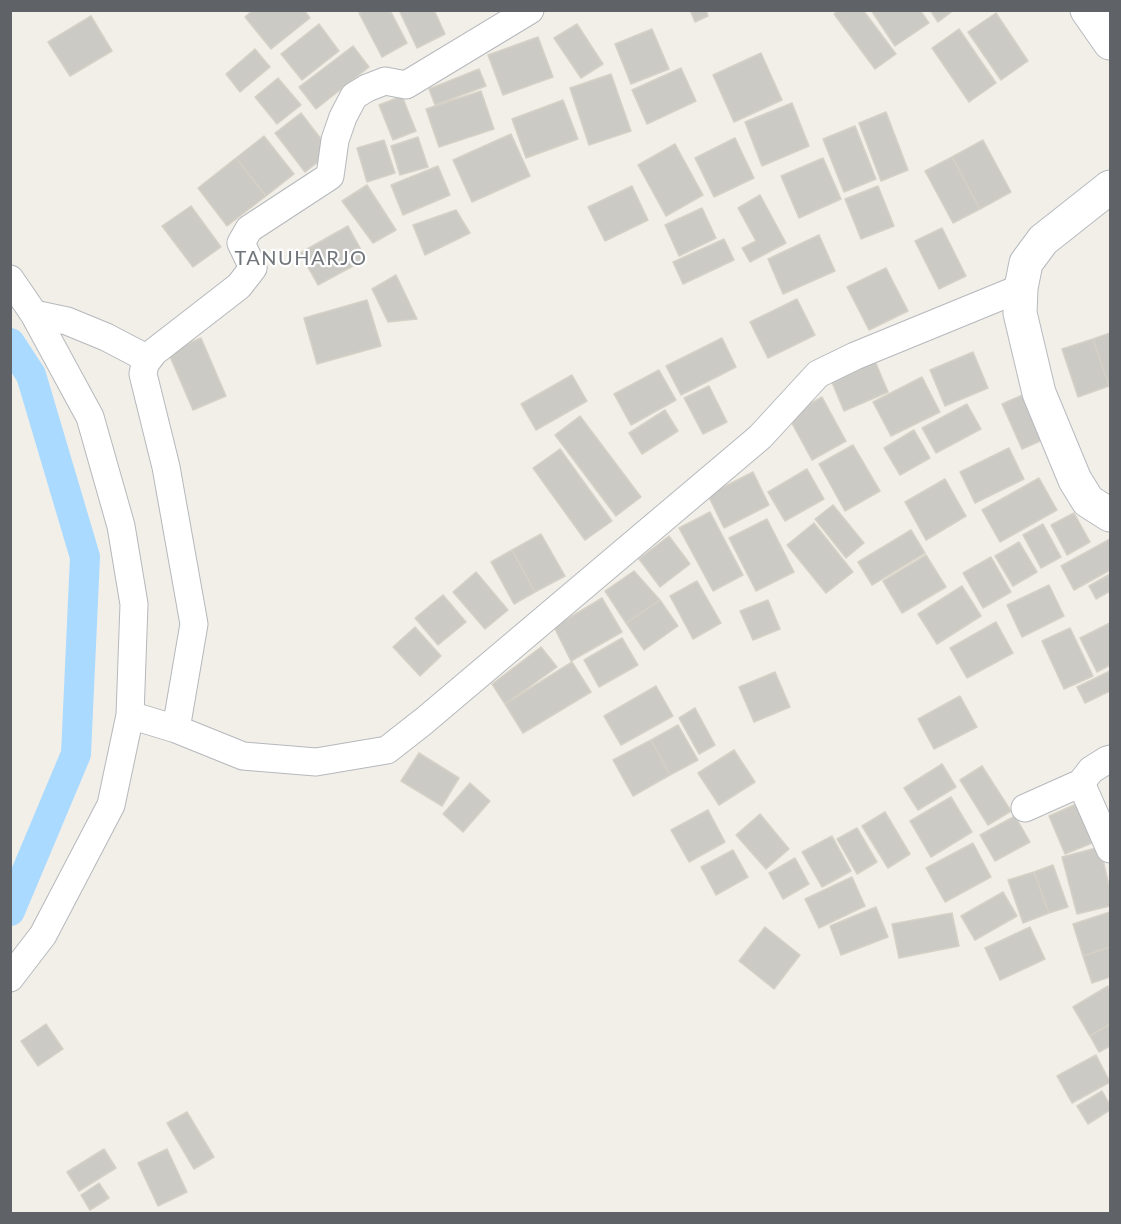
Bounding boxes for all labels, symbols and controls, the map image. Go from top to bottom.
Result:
district label: TANUHARJO [234,247,368,271]

